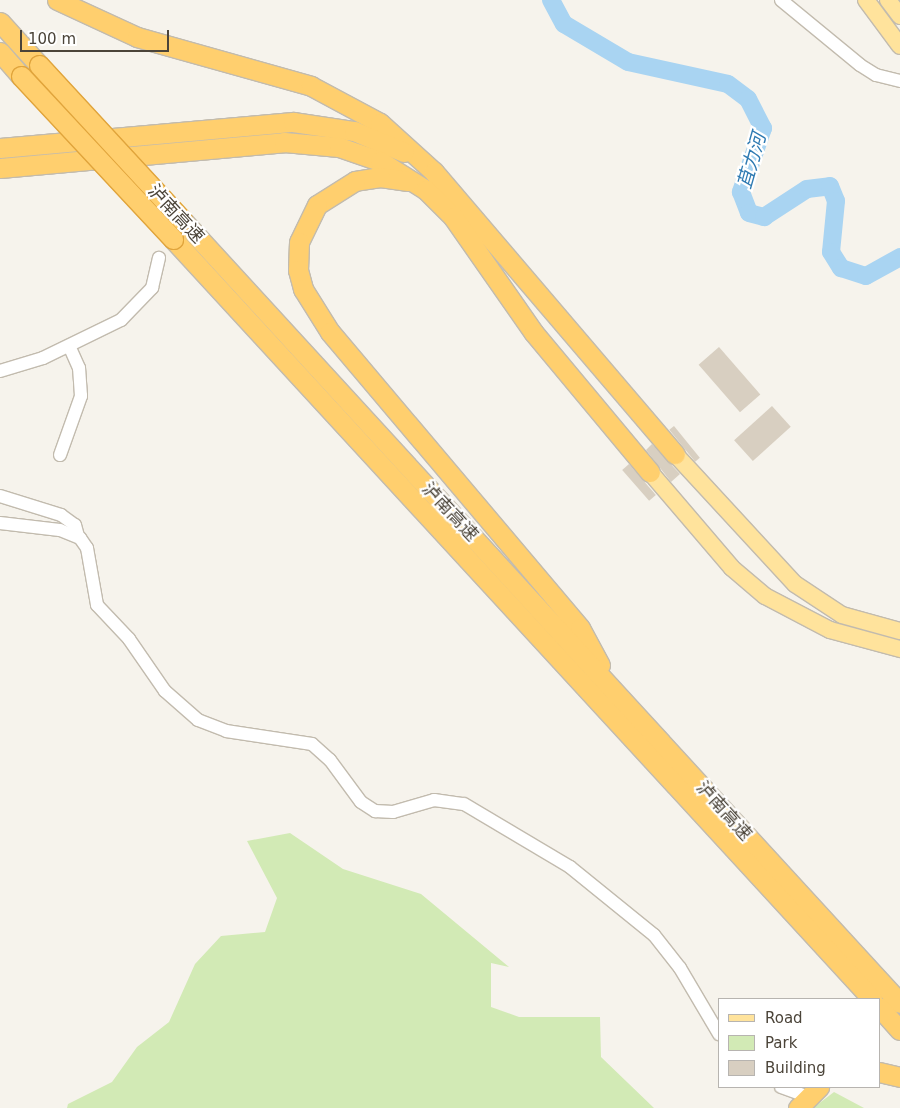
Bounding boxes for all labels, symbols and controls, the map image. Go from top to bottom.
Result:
scale bar [22,20,171,52]
text: 100 m [28,30,76,48]
water label: 苴力河 [733,130,771,192]
street label: 泸南高速 [144,180,208,248]
street label: 泸南高速 [418,478,482,546]
street label: 泸南高速 [692,777,756,845]
legend [718,998,880,1088]
text: Road [765,1009,803,1027]
text: Park [765,1034,797,1052]
text: Building [765,1059,826,1077]

